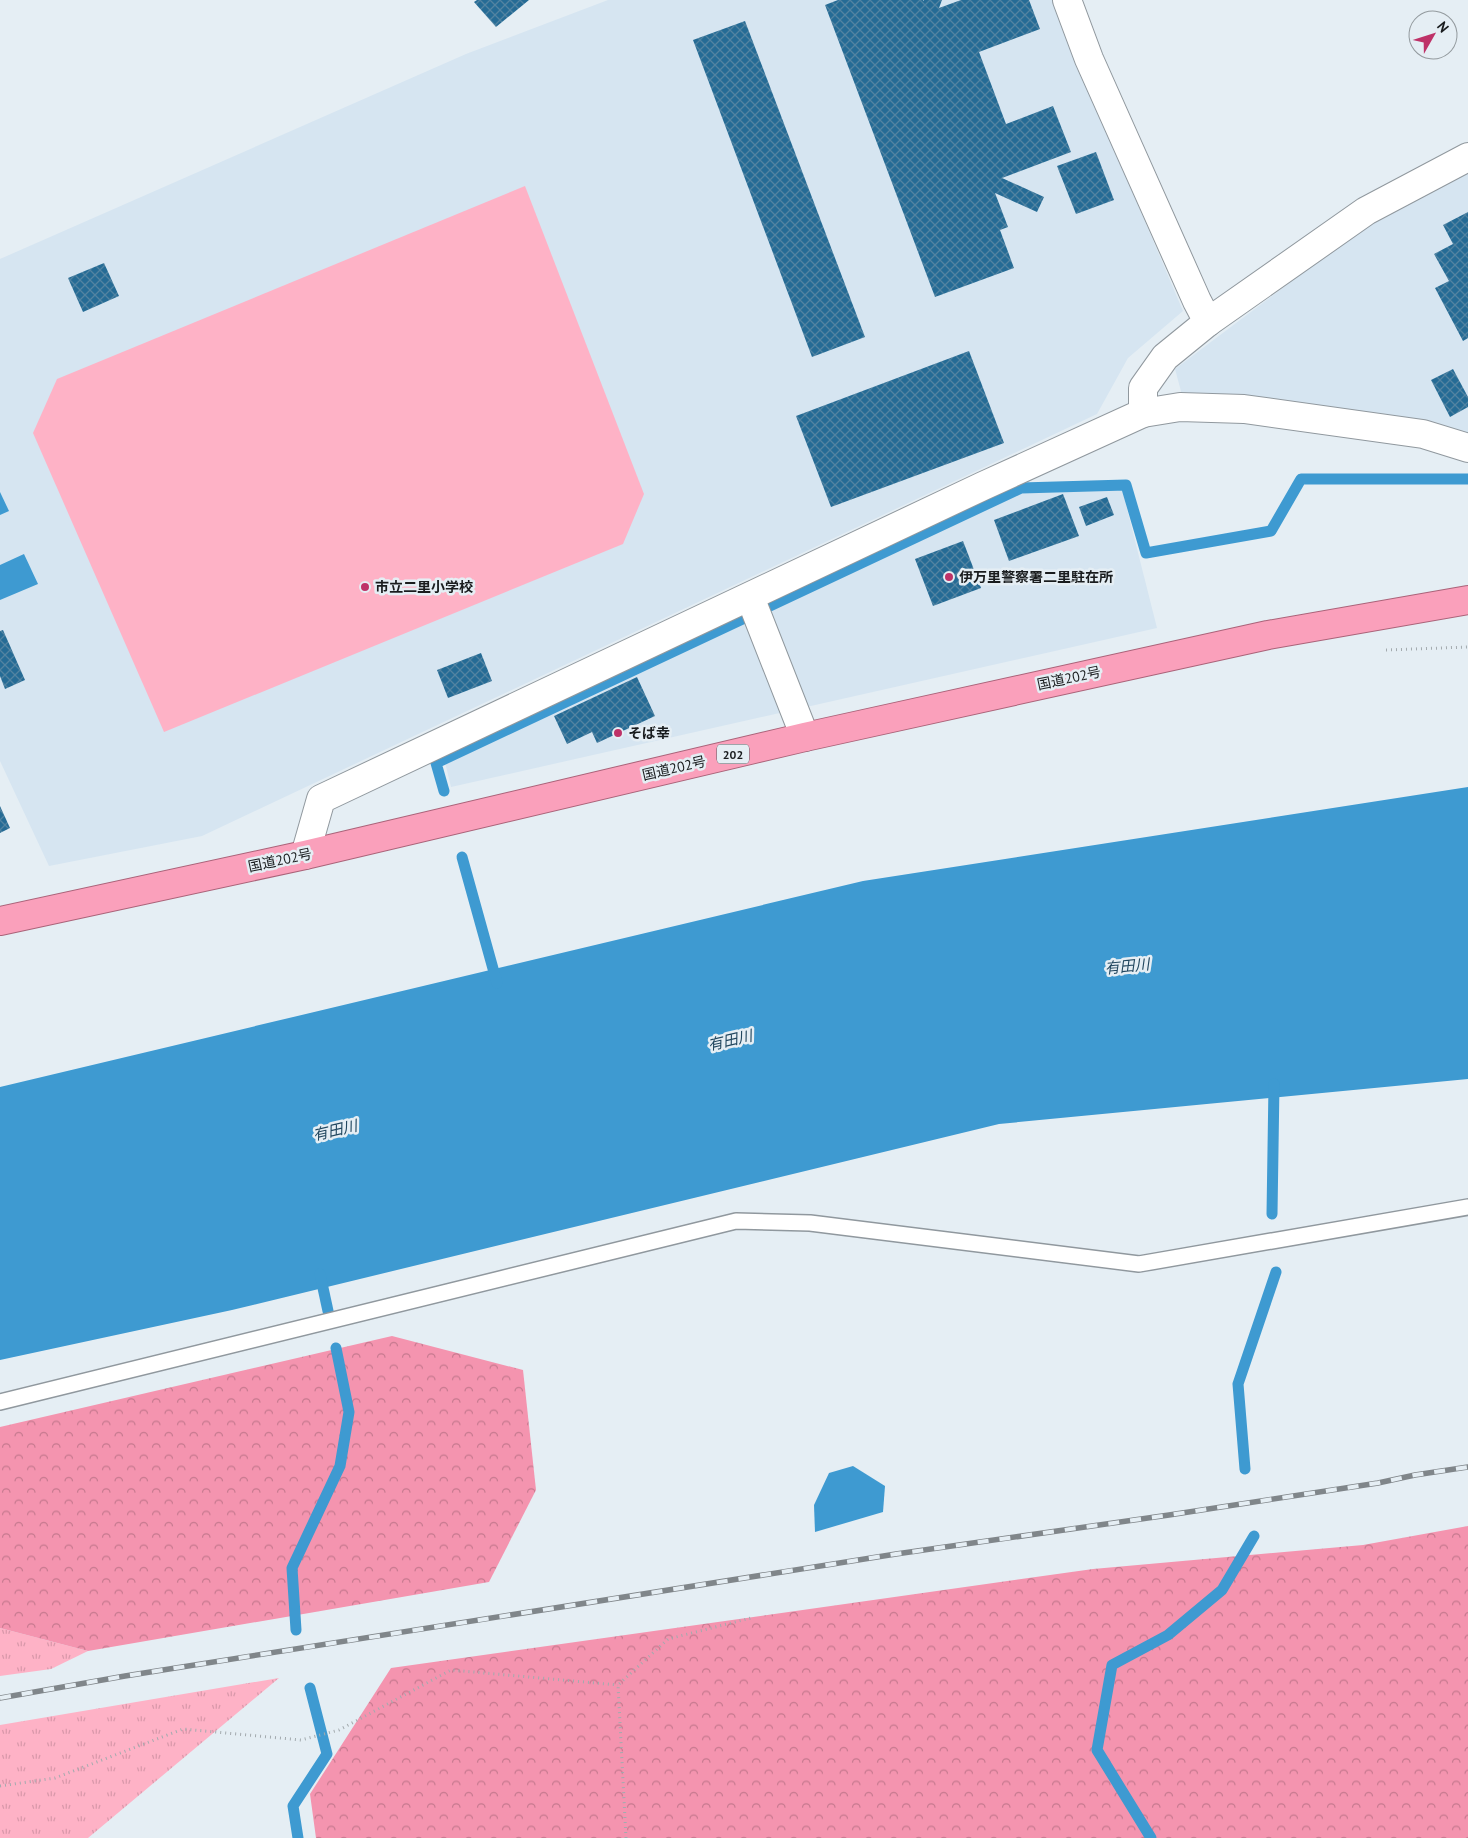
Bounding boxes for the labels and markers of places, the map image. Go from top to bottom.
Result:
place label: 伊万里警察署二里駐在所 [959,568,1113,586]
marker: 伊万里警察署二里駐在所 [943,571,955,583]
place label: 市立二里小学校 [375,578,473,596]
marker: 市立二里小学校 [359,581,371,593]
place label: そば幸 [628,724,670,742]
marker: そば幸 [612,727,624,739]

